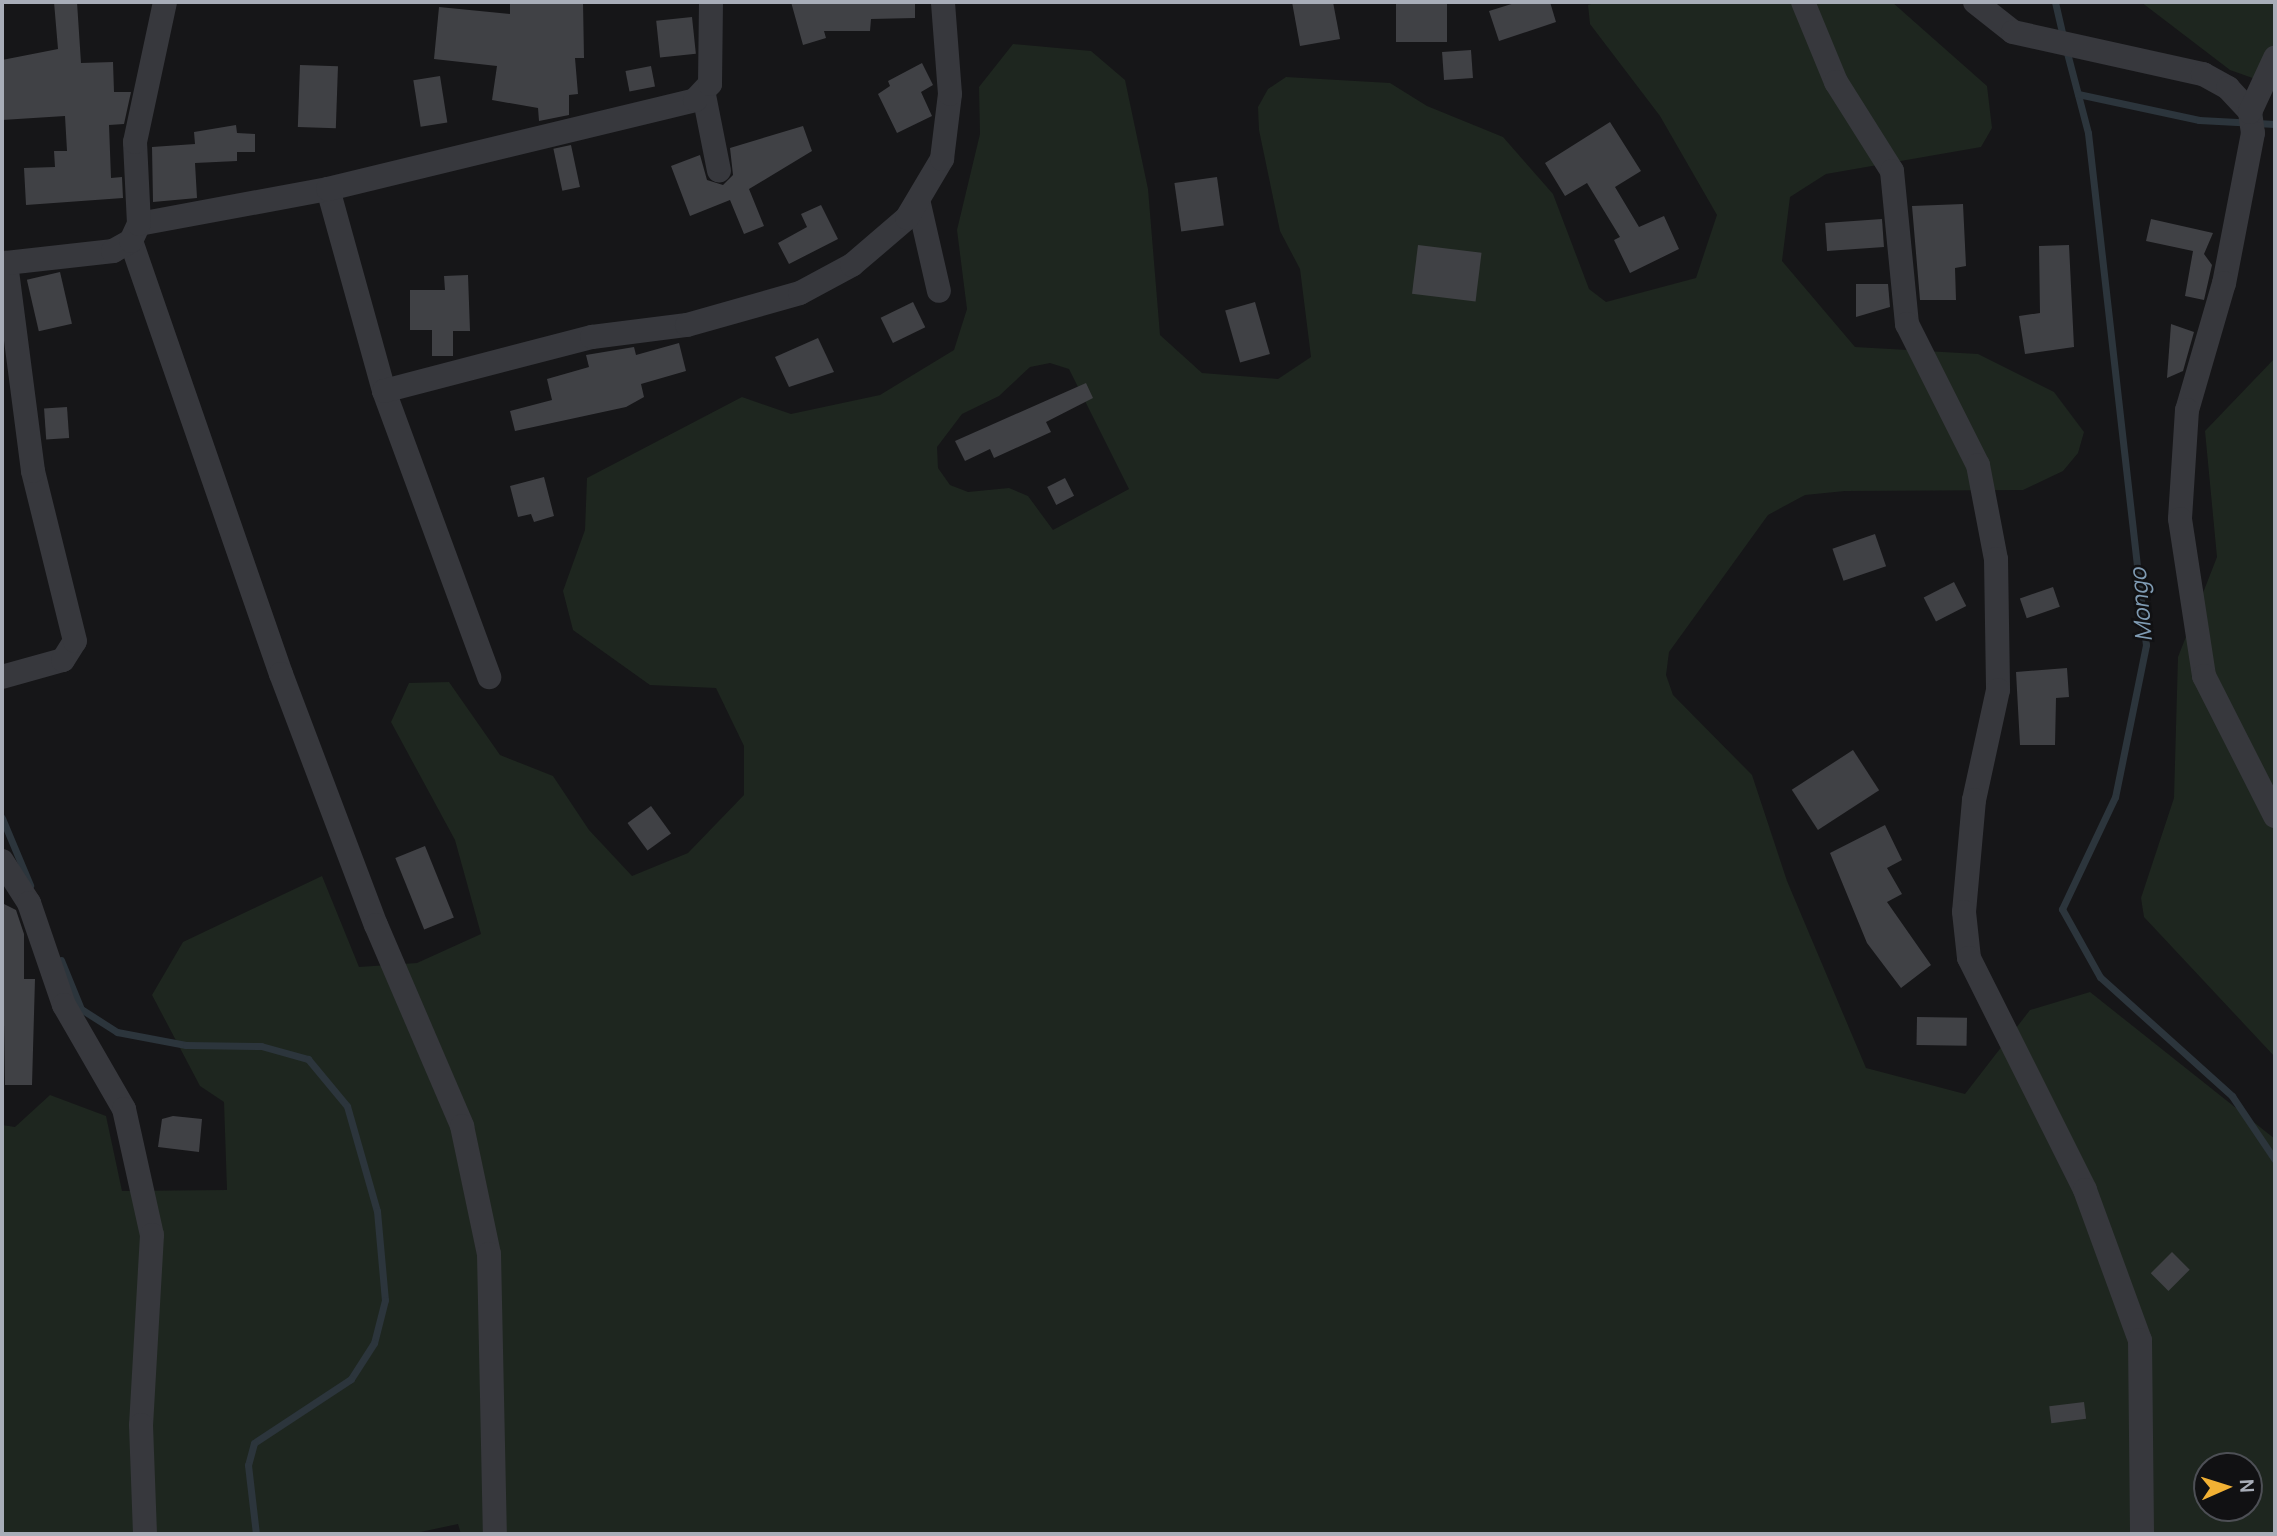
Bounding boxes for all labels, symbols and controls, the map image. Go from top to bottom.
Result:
water label: Mongo [2123,567,2157,643]
north arrow [2193,1452,2263,1522]
text: N [2234,1479,2260,1494]

